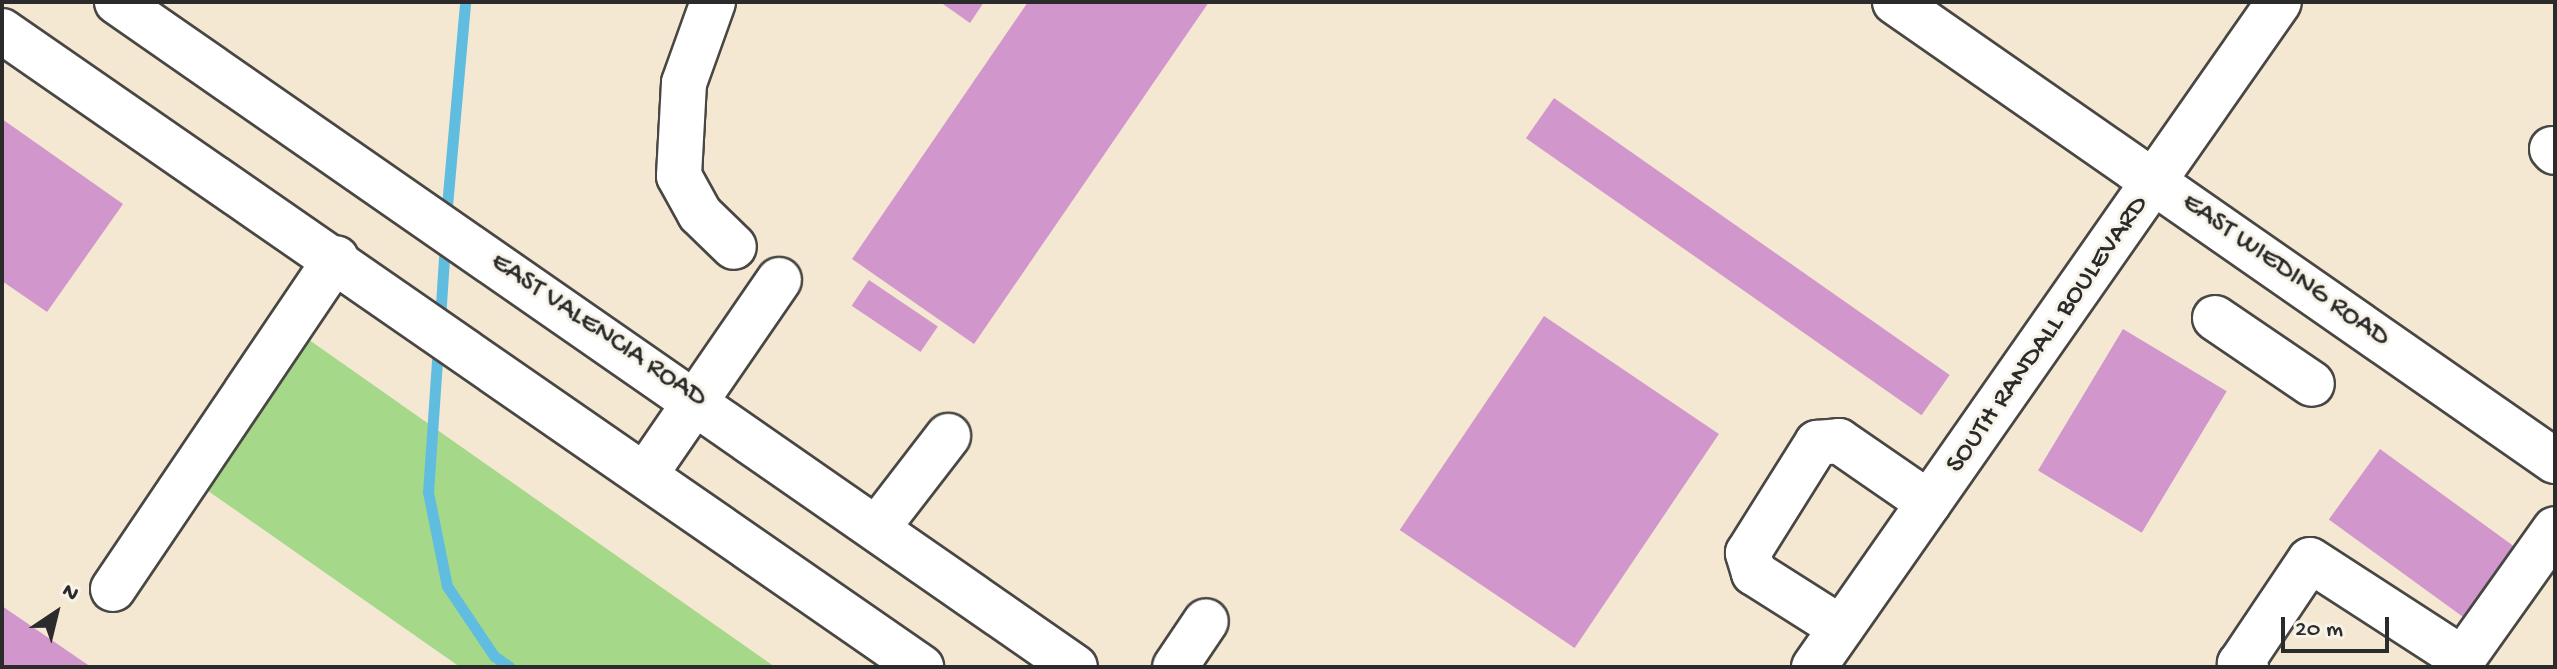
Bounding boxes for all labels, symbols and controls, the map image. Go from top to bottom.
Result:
street label: EAST WIEDING ROAD [2175,187,2395,355]
street label: SOUTH RANDALL BOULEVARD [1939,190,2157,480]
street label: EAST VALENCIA ROAD [483,246,713,416]
north arrow [16,573,96,653]
text: N [56,579,83,608]
scale bar [2285,601,2393,651]
text: 20 m [2295,616,2343,645]

